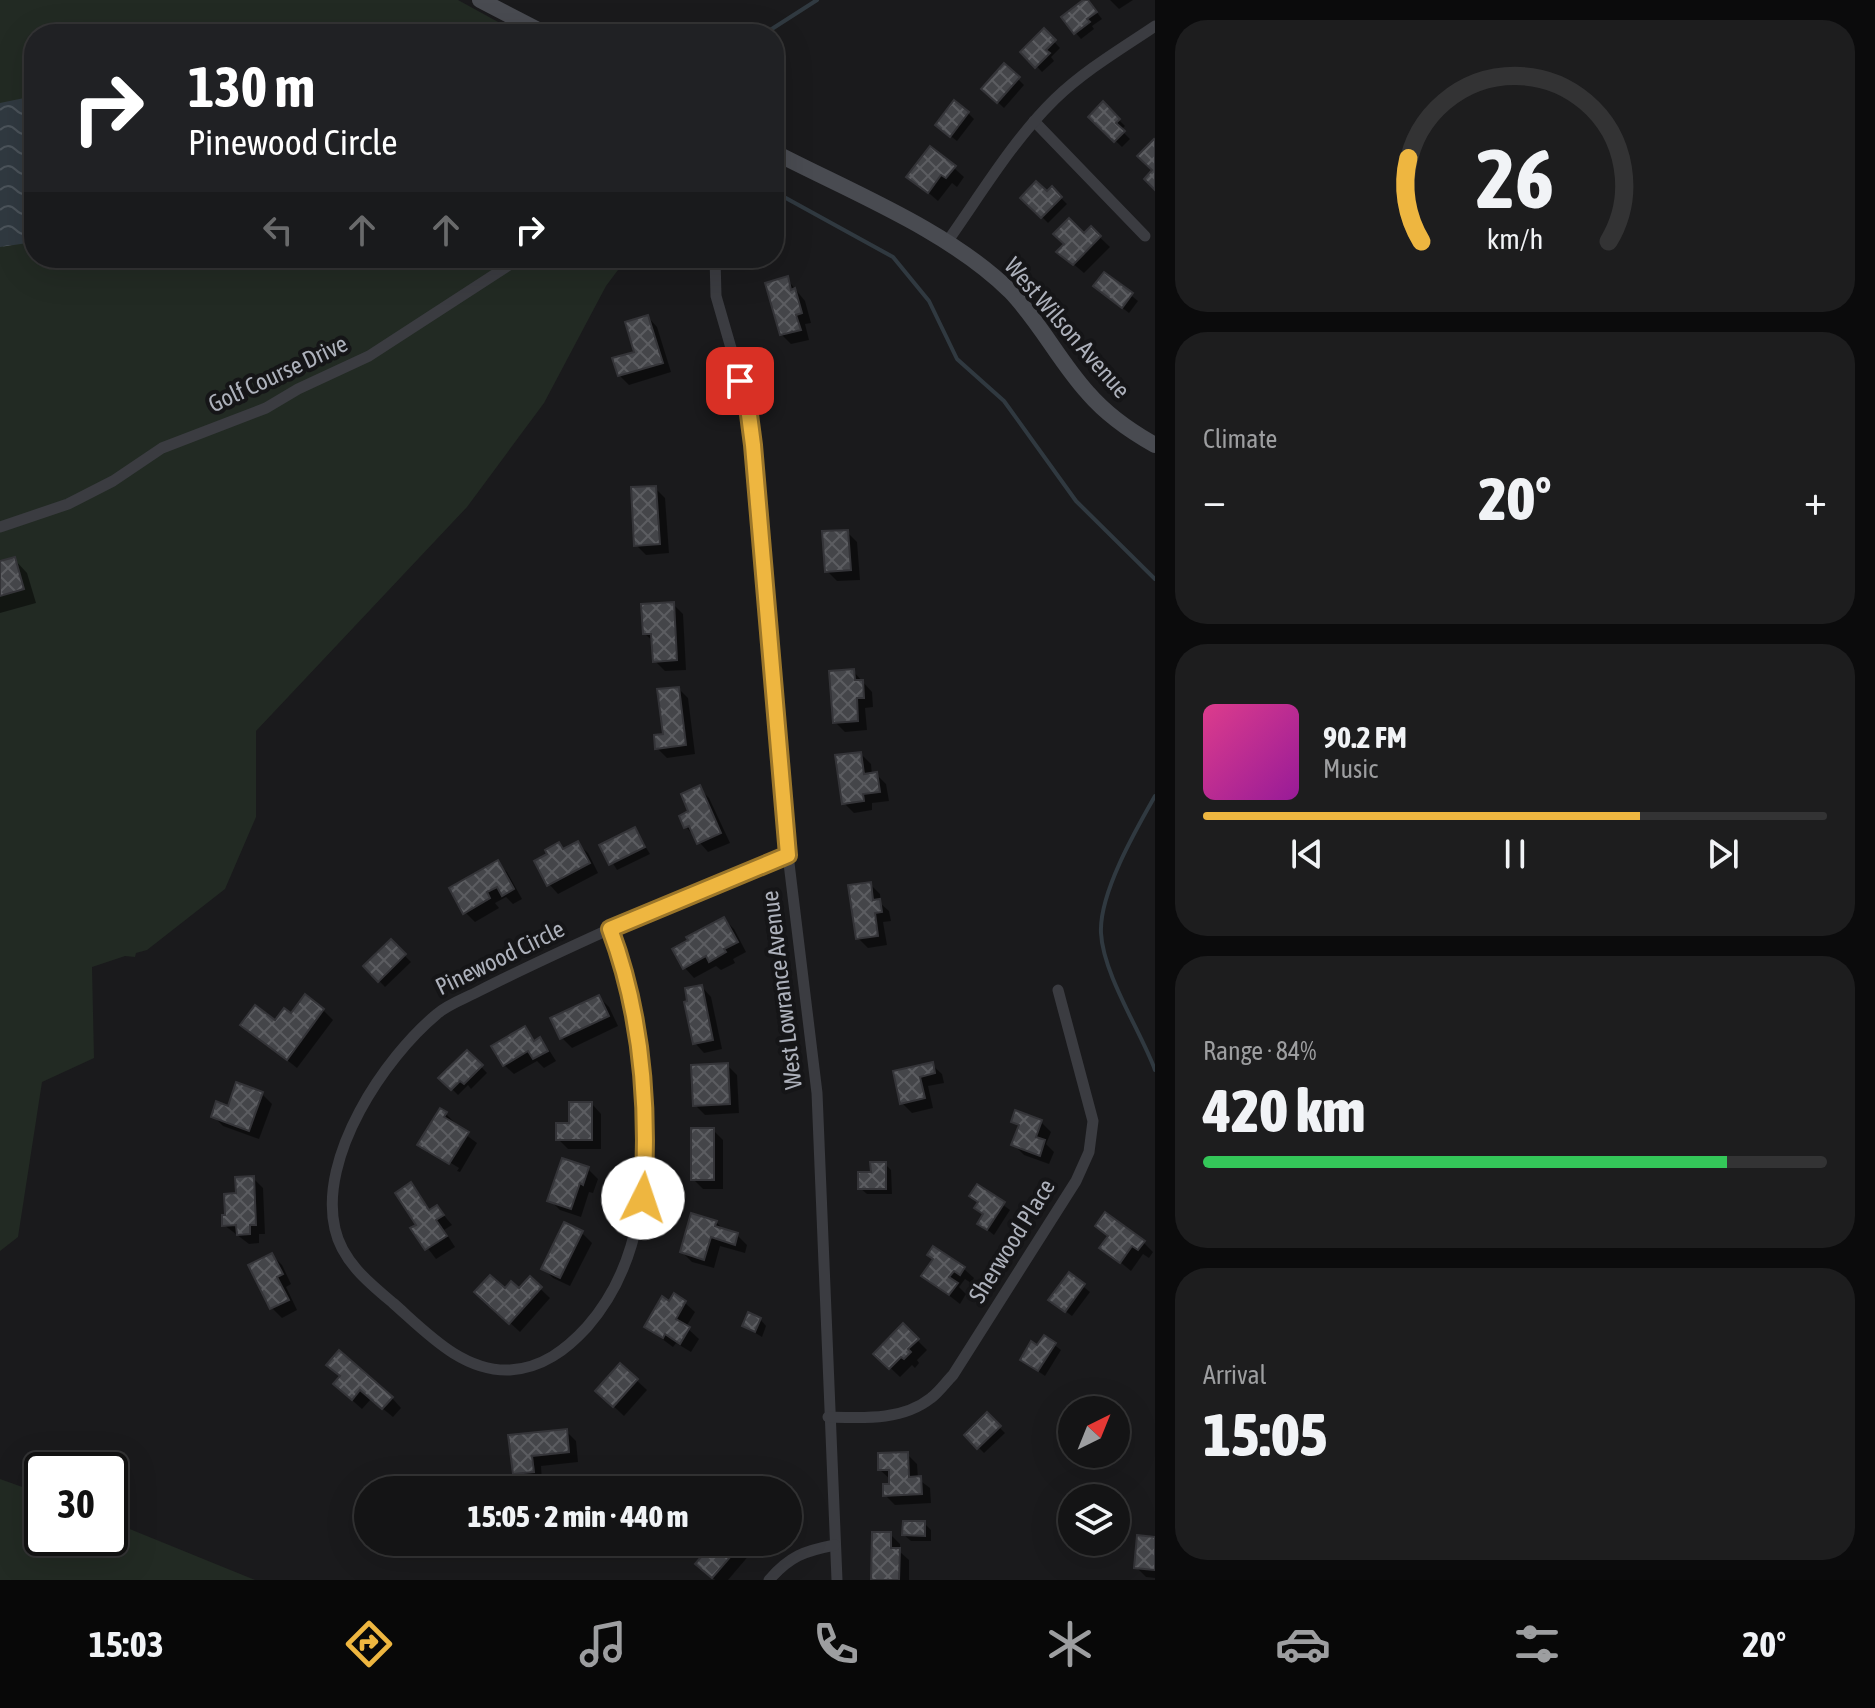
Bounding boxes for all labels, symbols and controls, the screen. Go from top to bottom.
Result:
text: 130 m [188,55,315,119]
icon: right [56,56,160,160]
text: Pinewood Circle [188,121,398,163]
text: 26 [1476,130,1554,226]
icon: left [256,208,300,252]
icon: ahead [340,208,384,252]
icon: ahead [424,208,468,252]
icon: right [508,208,552,252]
text: km/h [1487,222,1543,255]
street label: West Wilson Avenue [999,252,1136,403]
street label: Golf Course Drive [204,330,352,418]
pin [706,347,774,415]
icon: arrive [718,359,762,403]
text: Climate [1203,424,1277,454]
text: 20° [1479,464,1551,533]
text: − [1203,474,1226,524]
text: + [1804,474,1827,524]
text: 90.2 FM [1323,720,1407,754]
text: Music [1323,754,1378,784]
icon: previous [1285,832,1329,876]
icon: pause [1493,832,1537,876]
icon: next [1701,832,1745,876]
street label: West Lowrance Avenue [756,889,807,1091]
street label: Pinewood Circle [431,915,568,1000]
text: Range · 84% [1203,1036,1316,1066]
text: 420 km [1203,1076,1365,1145]
position arrow [601,1156,685,1240]
street label: Sherwood Place [963,1174,1060,1307]
text: Arrival [1203,1360,1267,1390]
north arrow [1058,1396,1130,1468]
map controls [1058,1396,1130,1556]
text: 15:05 [1203,1400,1328,1469]
speed limit sign: 30 [24,1452,128,1556]
button: layers [1058,1484,1130,1556]
text: 15:05 · 2 min · 440 m [468,1499,688,1533]
icon: directions [341,1616,397,1672]
icon: music [575,1616,631,1672]
icon: phone [808,1616,864,1672]
icon: climate [1042,1616,1098,1672]
icon: car [1275,1616,1331,1672]
icon: filters [1509,1616,1565,1672]
text: 15:03 [89,1623,164,1665]
text: 20° [1742,1623,1786,1665]

